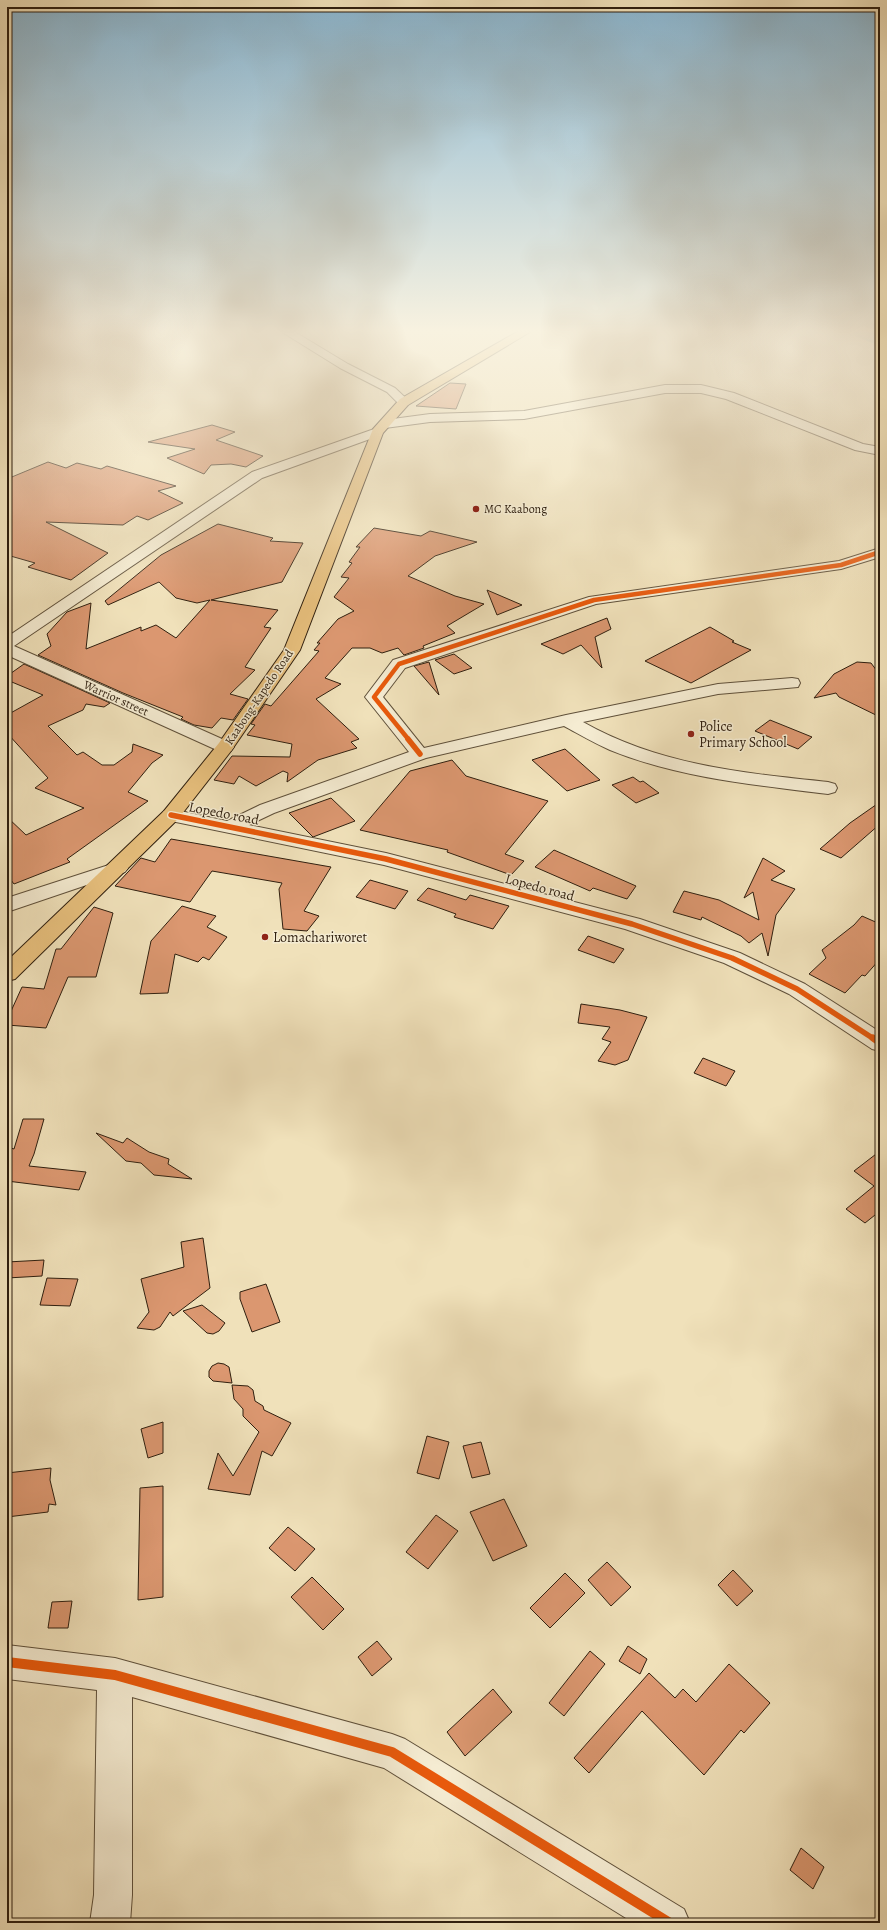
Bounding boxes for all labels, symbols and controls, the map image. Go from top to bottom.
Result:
place label: MC Kaabong [484,501,547,517]
marker: MC Kaabong [471,504,481,514]
street label: Kaabong-Kapedo Road [221,646,297,748]
street label: Warrior street [80,676,151,719]
place label: Police Primary School [699,717,787,752]
marker: Police Primary School [686,729,696,739]
street label: Lopedo road [187,797,261,830]
street label: Lopedo road [503,869,577,906]
place label: Lomachariworet [273,928,368,947]
marker: Lomachariworet [260,932,270,942]

